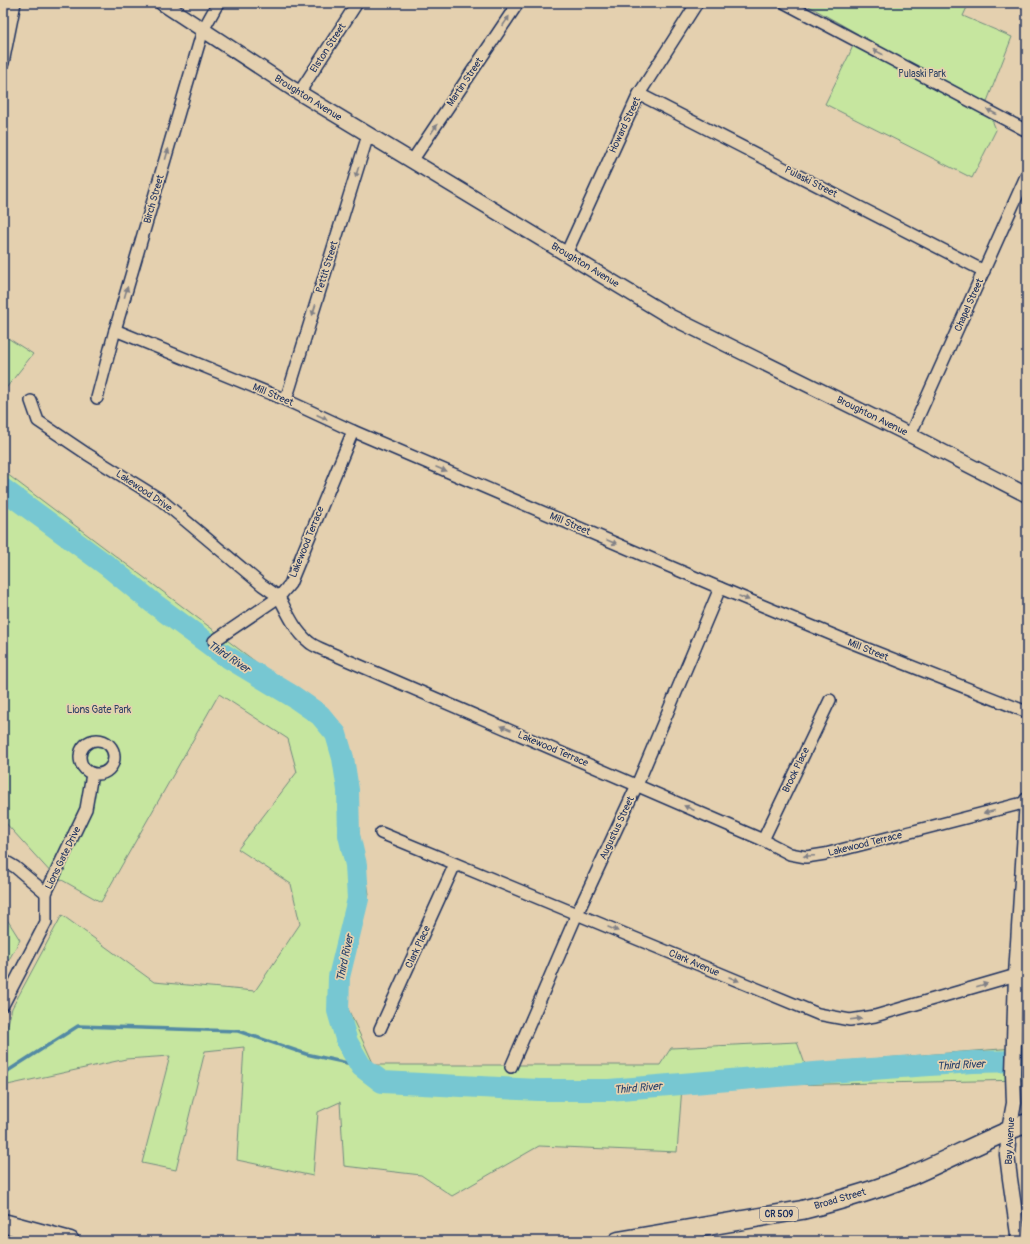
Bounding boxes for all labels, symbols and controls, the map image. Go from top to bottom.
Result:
one-way arrow [502,16,510,26]
street label: Elston Street [308,20,349,75]
one-way arrow [872,48,883,55]
street label: Martin Street [444,55,486,109]
park label: Pulaski Park [898,68,947,80]
street label: Broughton Avenue [272,72,344,124]
street label: Howard Street [607,94,644,155]
one-way arrow [987,109,998,116]
one-way arrow [430,123,437,134]
one-way arrow [164,148,170,160]
street label: Pulaski Street [783,164,840,201]
one-way arrow [354,166,360,178]
street label: Birch Street [141,172,167,225]
street label: Pettit Street [313,239,341,294]
street label: Broughton Avenue [549,240,621,290]
street label: Chapel Street [952,276,986,333]
one-way arrow [123,286,129,298]
one-way arrow [311,304,317,316]
street label: Mill Street [251,381,296,409]
street label: Broughton Avenue [835,394,909,438]
one-way arrow [316,414,327,420]
one-way arrow [435,466,446,472]
street label: Lakewood Drive [114,468,174,514]
street label: Lakewood Terrace [287,505,327,579]
street label: Mill Street [548,510,593,538]
one-way arrow [606,539,617,545]
one-way arrow [739,596,751,602]
street label: Mill Street [846,636,891,664]
water label: Third River [206,638,254,677]
park label: Lions Gate Park [67,704,132,716]
one-way arrow [499,725,511,731]
street label: Lakewood Terrace [516,729,590,769]
street label: Brook Place [780,745,812,795]
street label: Augustus Street [597,794,637,862]
one-way arrow [684,805,695,811]
one-way arrow [983,809,995,815]
street label: Lions Gate Drive [43,825,83,891]
street label: Lakewood Terrace [827,829,903,859]
one-way arrow [803,852,815,859]
street label: Clark Place [403,924,433,970]
one-way arrow [608,927,620,933]
water label: Third River [334,931,357,983]
street label: Clark Avenue [667,947,721,979]
one-way arrow [728,977,740,983]
one-way arrow [976,982,988,988]
one-way arrow [850,1016,862,1022]
water label: Third River [937,1057,987,1073]
water label: Third River [614,1079,664,1097]
street label: Bay Avenue [1003,1117,1017,1165]
street label: Broad Street [813,1186,868,1212]
road number: CR 509 [760,1207,798,1221]

